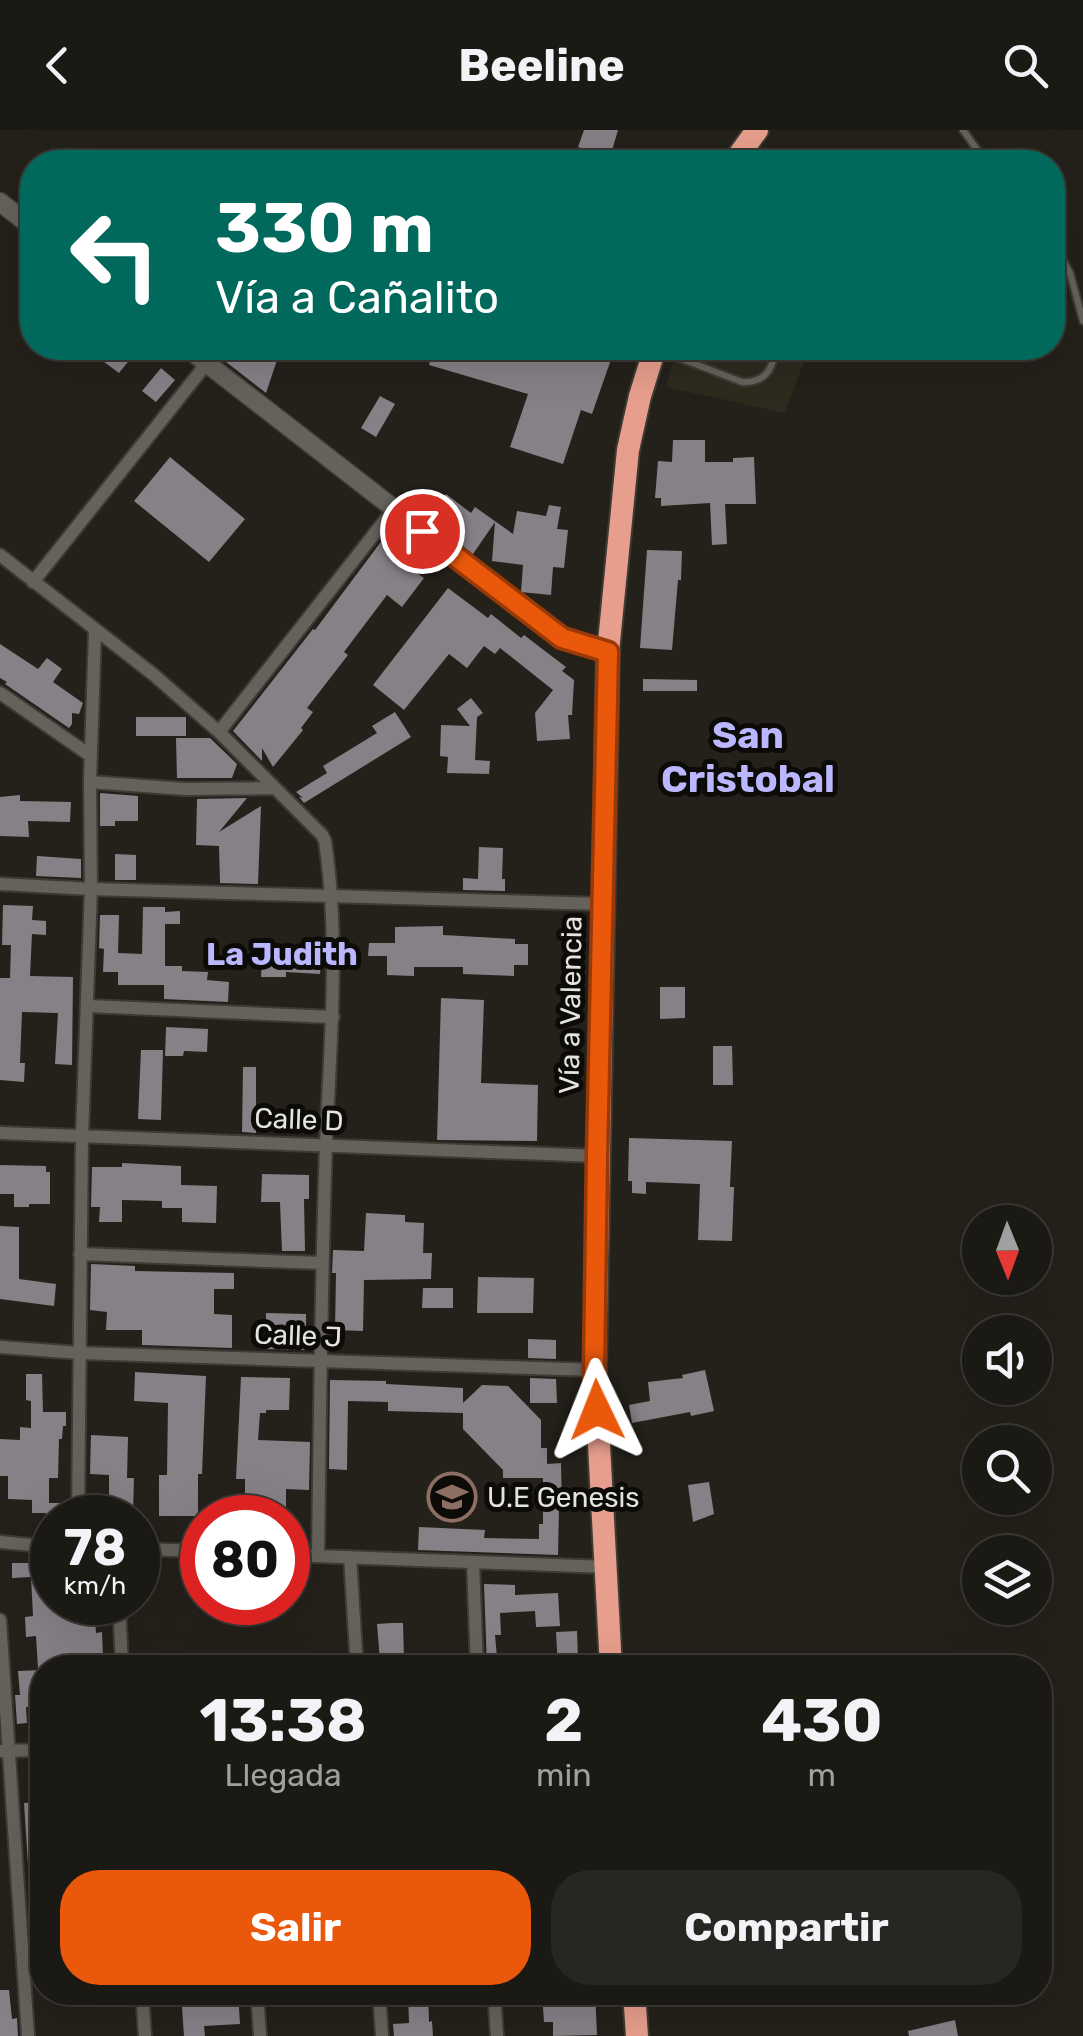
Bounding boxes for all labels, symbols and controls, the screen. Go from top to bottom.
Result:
icon: back [30,38,85,93]
icon: search [998,38,1053,93]
text: Beeline [458,39,625,92]
text: 330 m [215,187,434,270]
icon: left [50,190,180,320]
text: Vía a Cañalito [215,271,499,324]
pin [380,489,465,574]
icon: arrive [395,504,450,559]
district label: San Cristobal [661,712,835,802]
street label: Vía a Valencia [552,916,589,1094]
district label: La Judith [206,935,358,973]
street label: Calle D [254,1101,344,1138]
north arrow [962,1205,1052,1295]
map controls [962,1205,1052,1625]
button: sound [962,1315,1052,1405]
street label: Calle J [253,1317,343,1354]
position arrow [545,1358,649,1462]
button: search [962,1425,1052,1515]
school or university icon: U.E Genesis [426,1471,478,1523]
place label: U.E Genesis [487,1481,640,1514]
speed limit sign: 80 [180,1495,310,1625]
text: 78 [64,1518,126,1578]
button: layers [962,1535,1052,1625]
text: km/h [64,1571,126,1600]
text: 13:38 [200,1685,367,1756]
text: 2 [544,1685,583,1756]
text: 430 [761,1685,882,1756]
text: Llegada [224,1756,342,1794]
text: min [536,1756,592,1794]
text: m [808,1756,836,1794]
button: Salir [60,1870,531,1985]
button: Compartir [551,1870,1022,1985]

